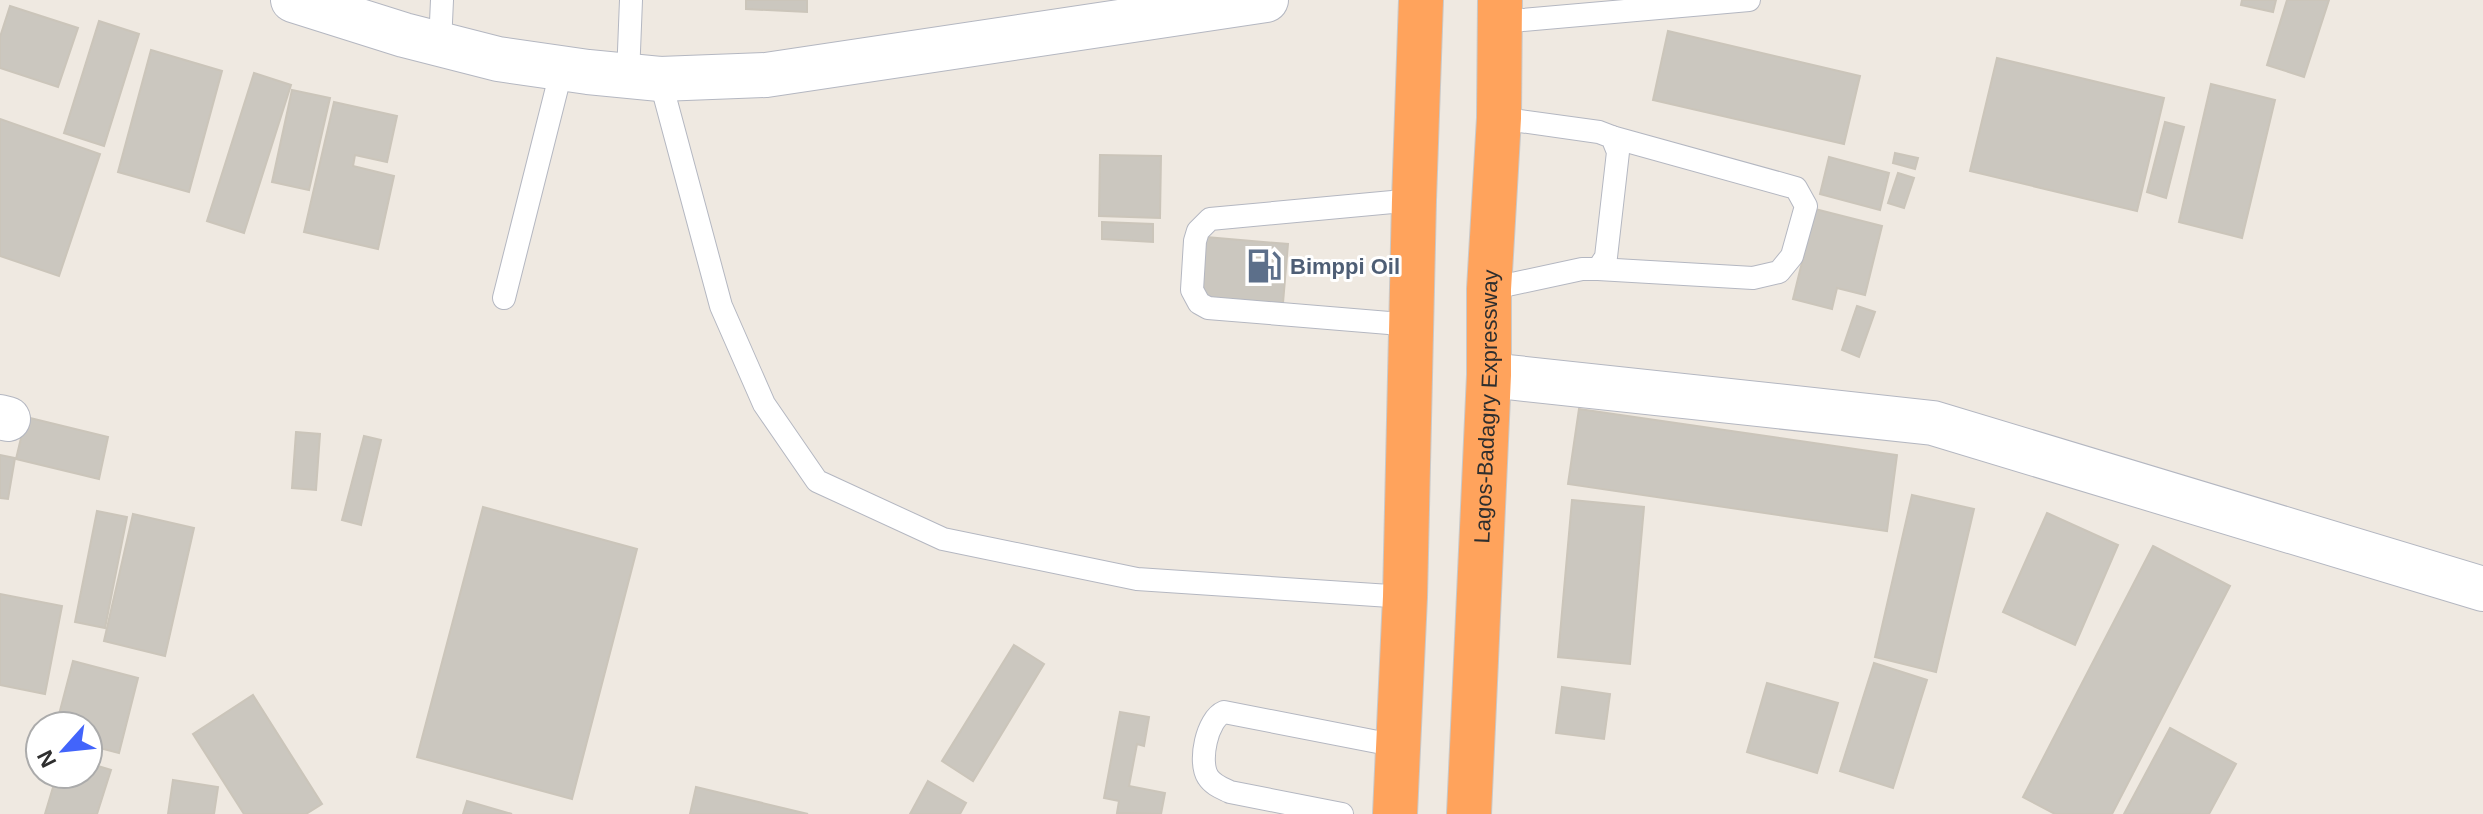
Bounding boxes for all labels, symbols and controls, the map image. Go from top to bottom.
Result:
fuel station icon: Bimppi Oil [1245,247,1283,285]
place label: Bimppi Oil [1290,254,1400,279]
street label: Lagos-Badagry Expressway [1469,269,1503,544]
north arrow [24,710,104,790]
text: N [32,746,61,772]

